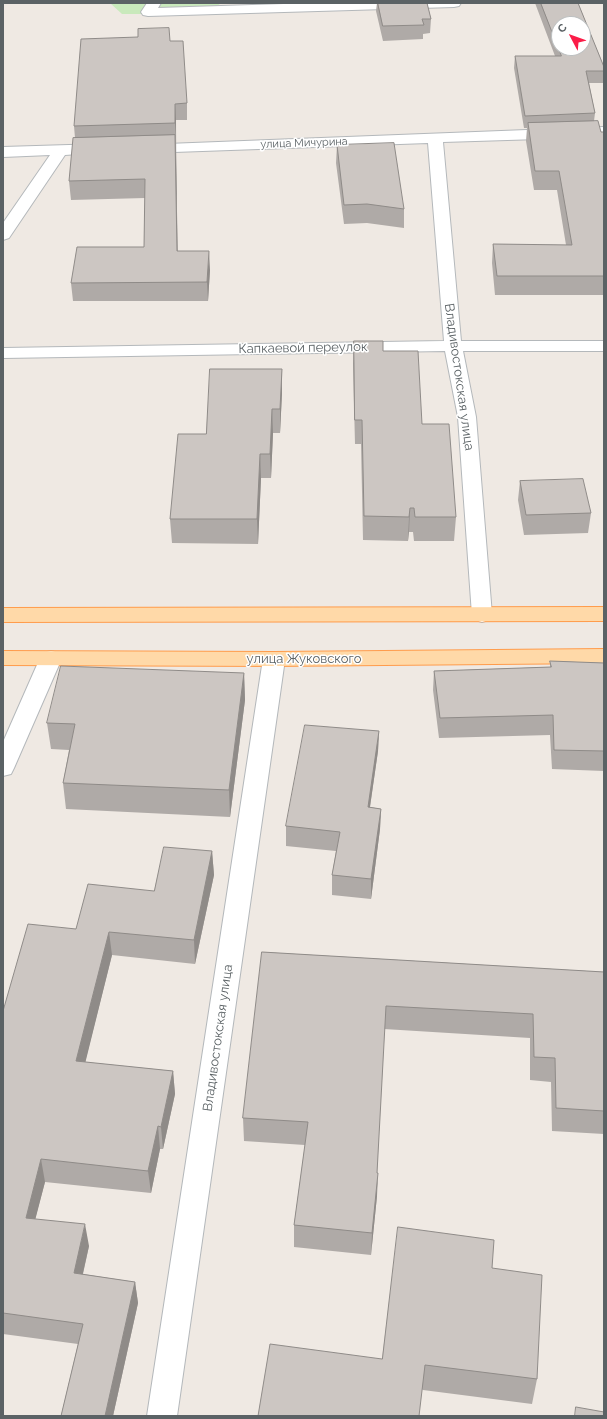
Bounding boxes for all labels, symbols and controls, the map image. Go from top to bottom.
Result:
north arrow [551,16,591,56]
text: С [555,21,570,36]
street label: улица Мичурина [260,135,348,151]
street label: Владивостокская улица [441,302,477,452]
street label: Капкаевой переулок [238,339,368,357]
street label: улица Жуковского [247,651,361,667]
street label: Владивостокская улица [200,963,236,1113]

